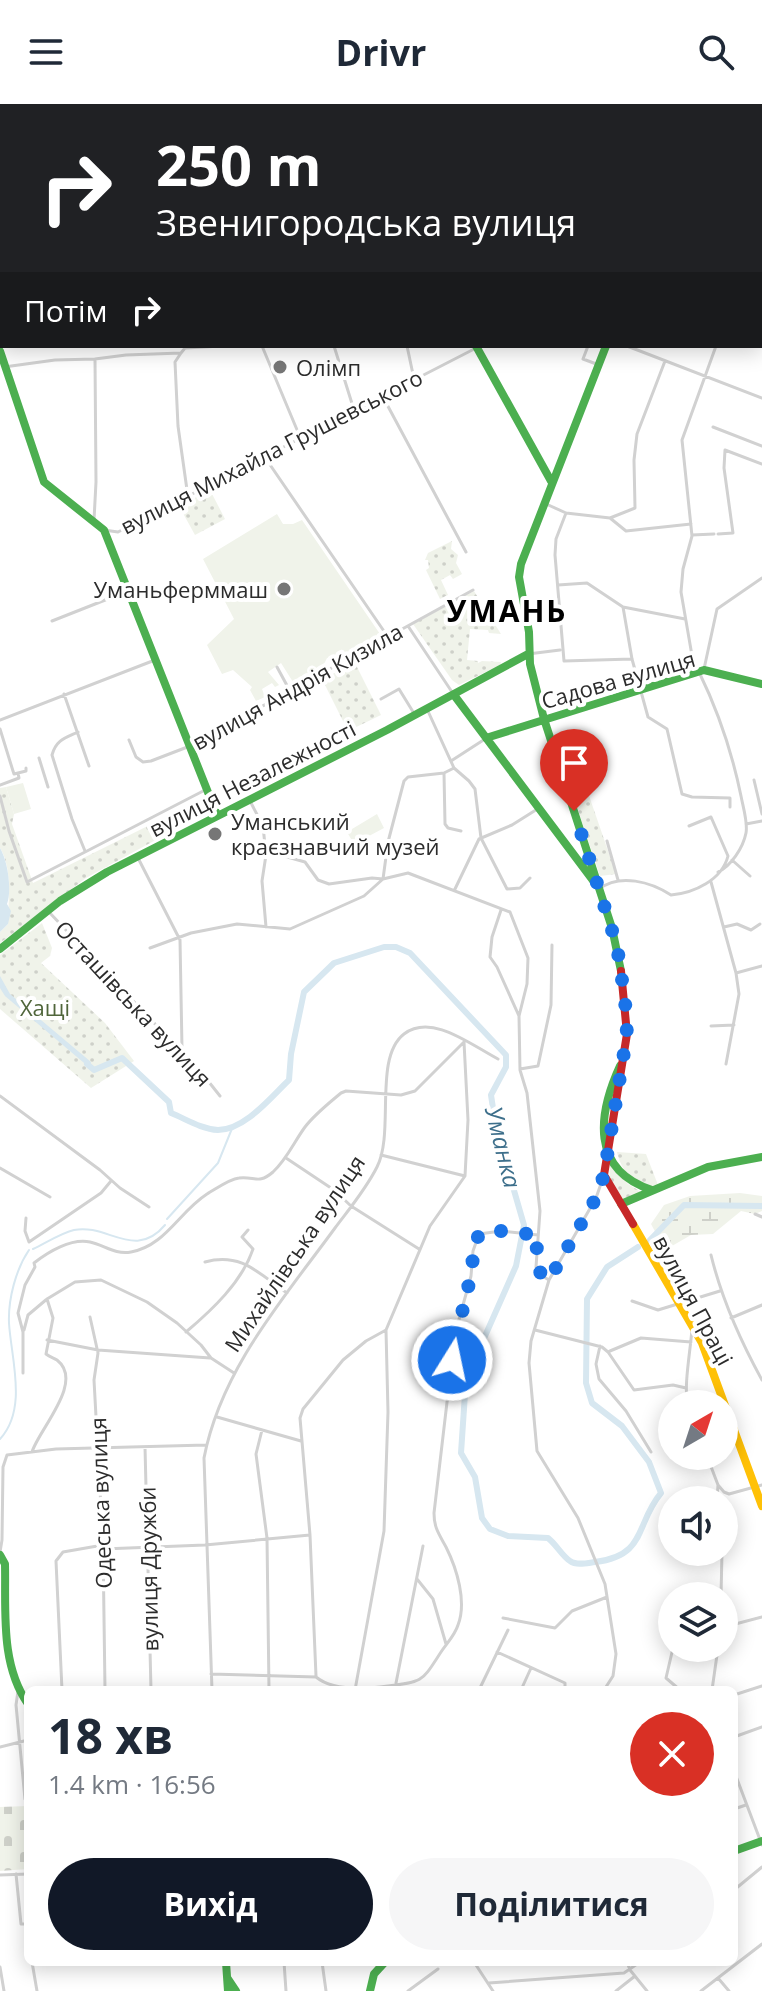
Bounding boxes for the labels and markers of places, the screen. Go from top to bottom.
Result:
place label: Олімп [296,352,361,382]
marker: Олімп [271,358,289,376]
place label: Уманьферммаш [94,574,268,604]
marker: Уманьферммаш [275,580,293,598]
pin [540,729,608,811]
place label: Уманський краєзнавчий музей [231,806,439,861]
marker: Уманський краєзнавчий музей [206,825,224,843]

